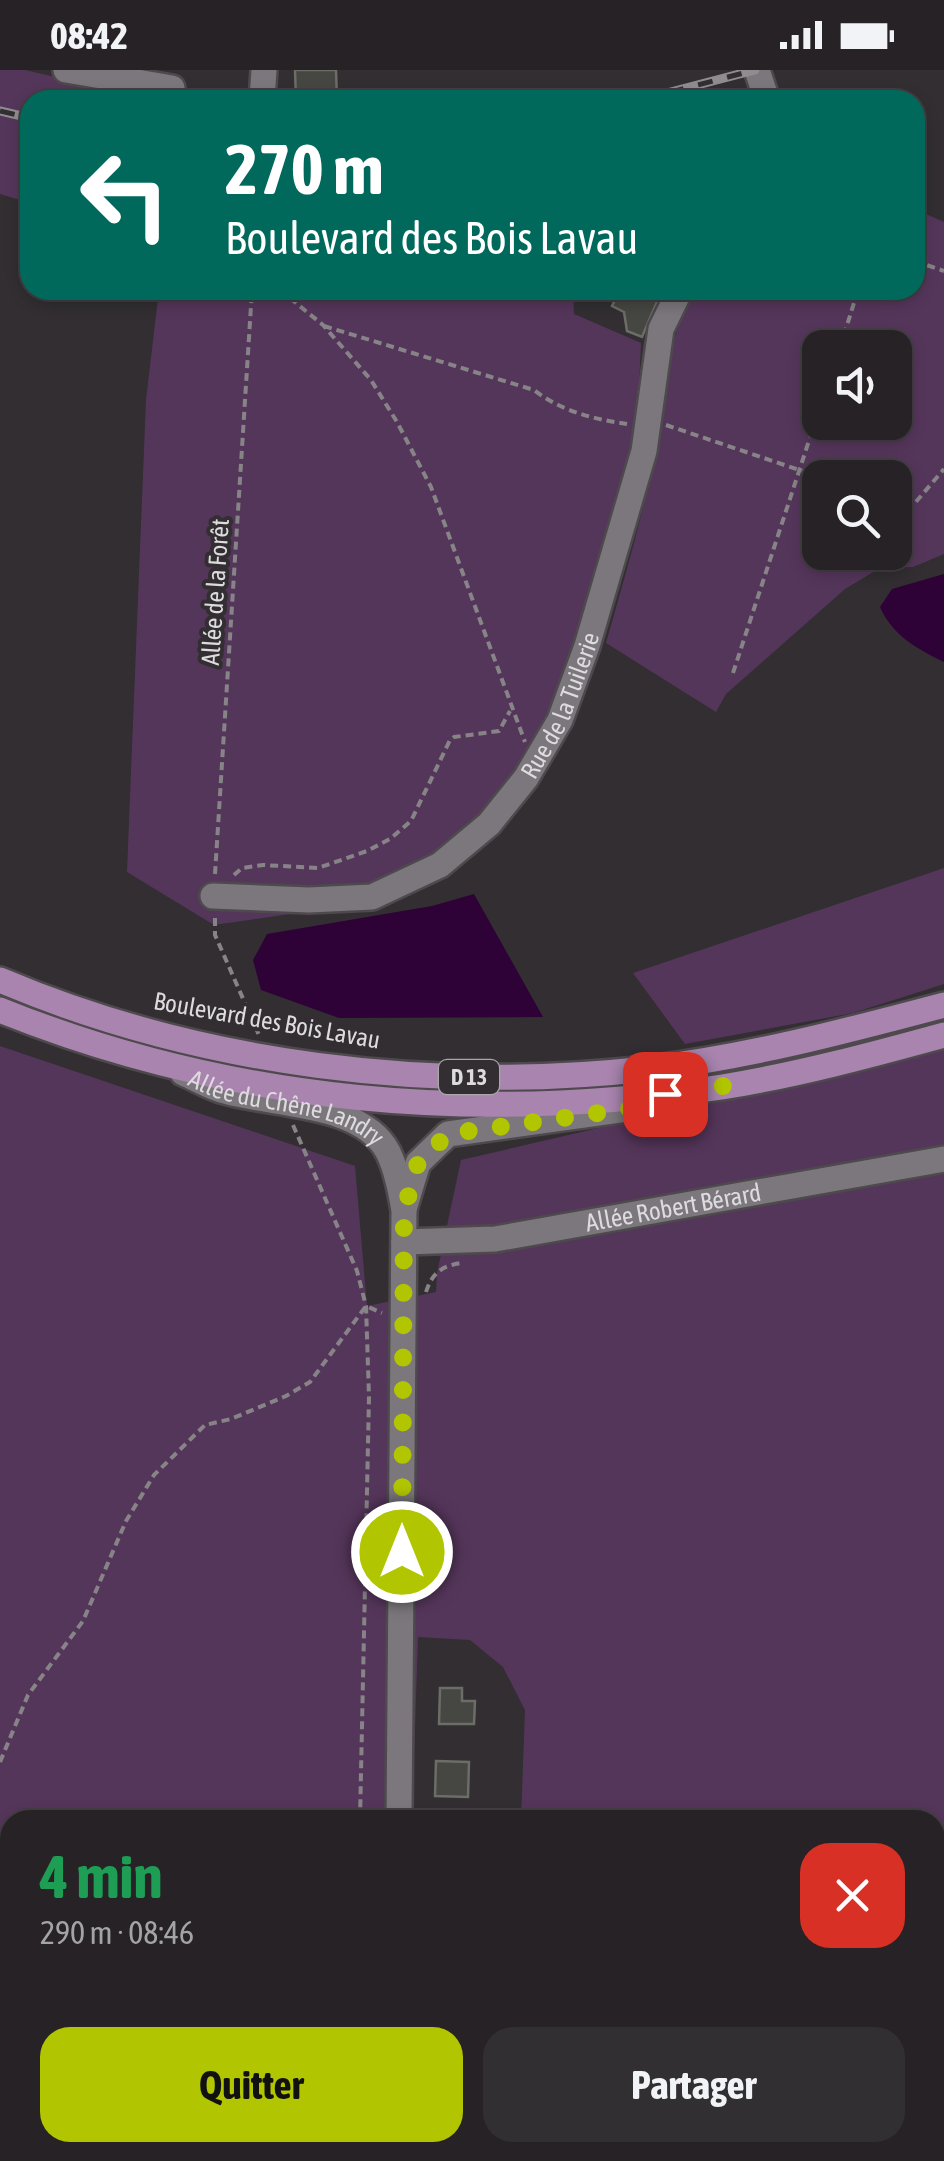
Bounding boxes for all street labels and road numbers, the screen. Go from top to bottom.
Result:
street label: Allée de la Forêt [196,518,234,666]
street label: Rue de la Tuilerie [515,629,604,783]
street label: Boulevard des Bois Lavau [152,986,382,1054]
road number: D 13 [439,1060,499,1094]
street label: Allée du Chêne Landry [184,1064,390,1151]
street label: Allée Robert Bérard [583,1178,763,1237]

